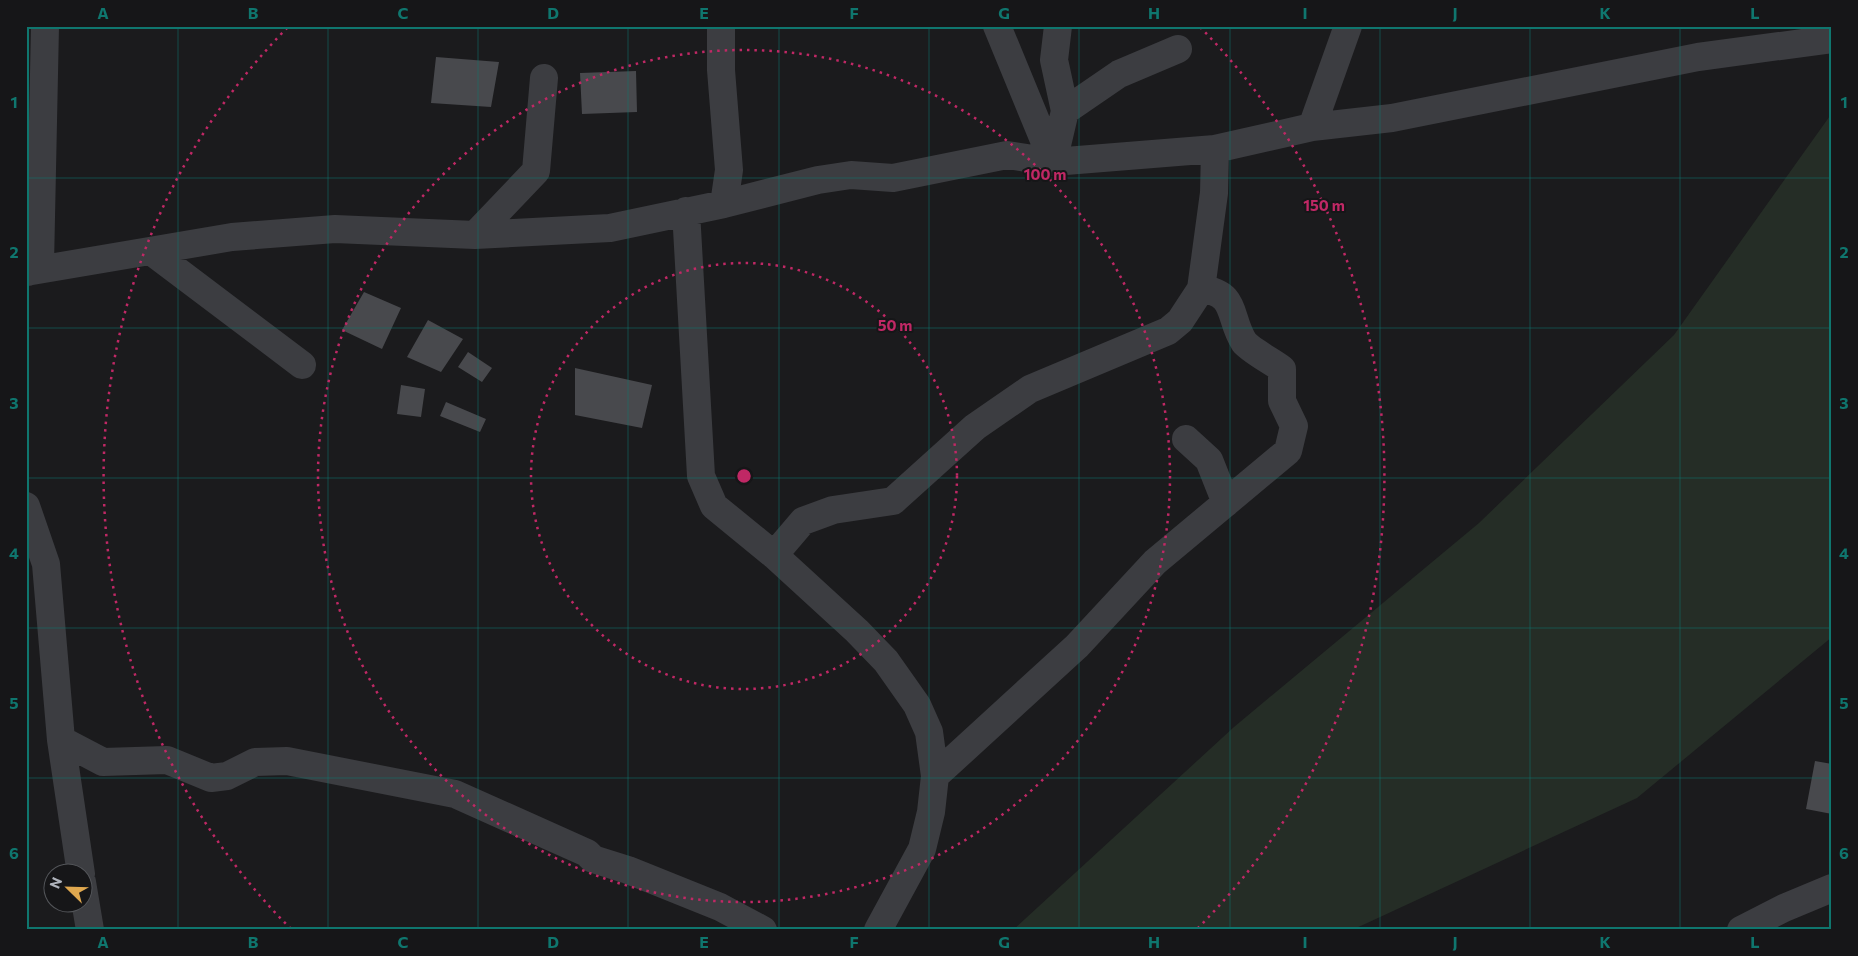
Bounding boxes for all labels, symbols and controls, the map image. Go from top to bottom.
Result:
text: A [97,3,109,22]
text: B [248,3,259,22]
text: C [398,3,409,22]
text: D [547,3,559,22]
text: E [699,3,709,22]
text: F [849,3,859,22]
text: G [998,3,1010,22]
text: H [1148,3,1160,22]
text: I [1302,3,1308,22]
text: J [1452,3,1458,22]
text: K [1599,3,1611,22]
text: L [1750,3,1760,22]
text: 1 [10,92,18,111]
text: 1 [1840,92,1848,111]
text: 100 m [1024,165,1066,183]
text: 150 m [1303,196,1345,214]
text: 2 [9,242,19,261]
text: 2 [1839,242,1849,261]
text: 50 m [878,316,912,334]
text: 3 [9,393,19,412]
text: 3 [1839,393,1849,412]
centre of rings [735,467,753,485]
text: 4 [9,543,19,562]
text: 4 [1839,543,1849,562]
text: 5 [9,693,19,712]
text: 5 [1839,693,1849,712]
text: 6 [9,843,19,862]
text: 6 [1839,843,1849,862]
north arrow [42,864,92,914]
text: N [46,875,65,891]
text: A [97,932,109,951]
text: B [248,932,259,951]
text: C [398,932,409,951]
text: D [547,932,559,951]
text: E [699,932,709,951]
text: F [849,932,859,951]
text: G [998,932,1010,951]
text: H [1148,932,1160,951]
text: I [1302,932,1308,951]
text: J [1452,932,1458,951]
text: K [1599,932,1611,951]
text: L [1750,932,1760,951]

